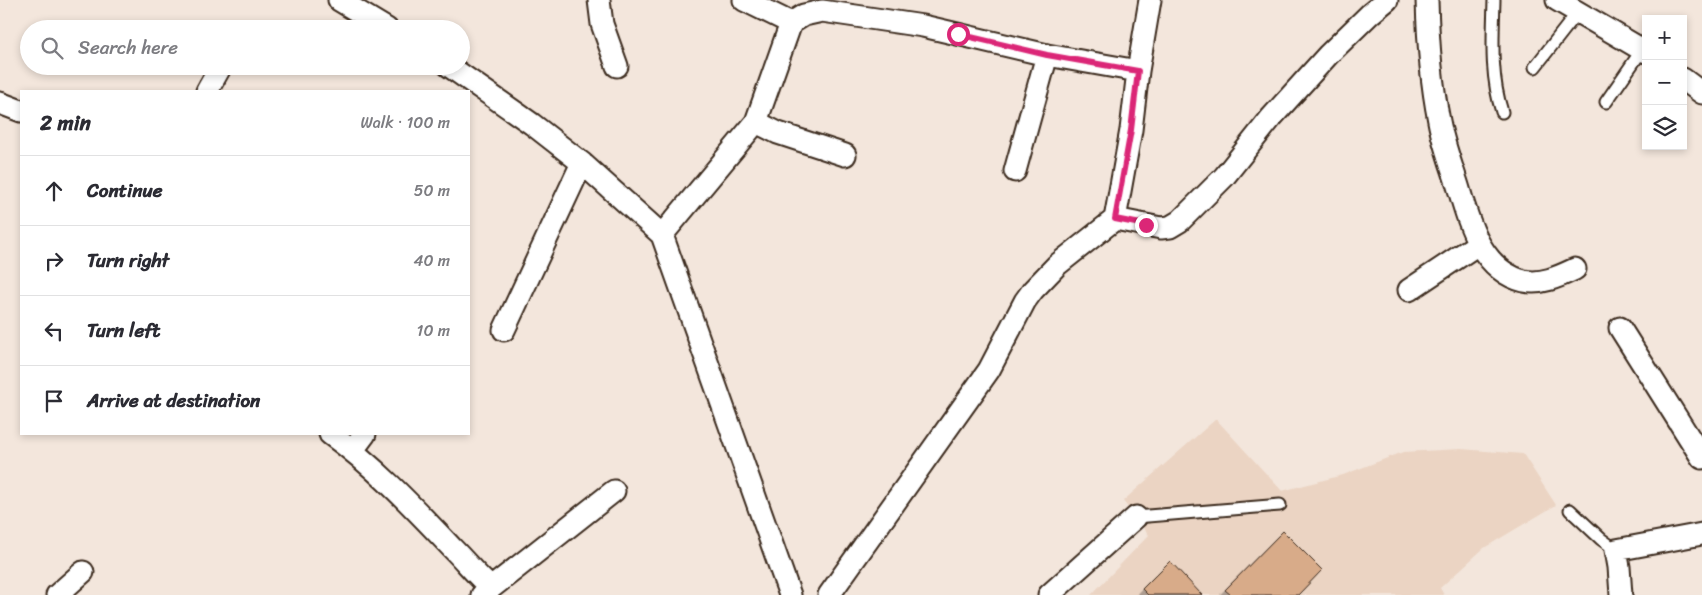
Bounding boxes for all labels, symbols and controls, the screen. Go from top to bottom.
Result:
map controls [1642,15,1687,150]
button: + [1642,15,1687,60]
search box [20,20,470,75]
route start [947,23,970,46]
text: Search here [78,31,178,64]
icon: search [38,34,66,62]
button: − [1642,60,1687,105]
text: 2 min [40,104,91,142]
button: layers [1642,105,1687,150]
text: Walk · 100 m [360,108,450,137]
text: Continue [87,174,163,207]
text: 50 m [414,176,450,205]
icon: ahead [40,177,68,205]
route end [1135,214,1158,237]
text: Turn right [87,244,169,277]
text: 40 m [413,246,450,275]
icon: right [40,247,68,275]
text: Turn left [87,314,160,347]
text: 10 m [417,316,450,345]
icon: left [40,317,68,345]
text: Arrive at destination [87,384,260,417]
icon: arrive [40,387,68,415]

